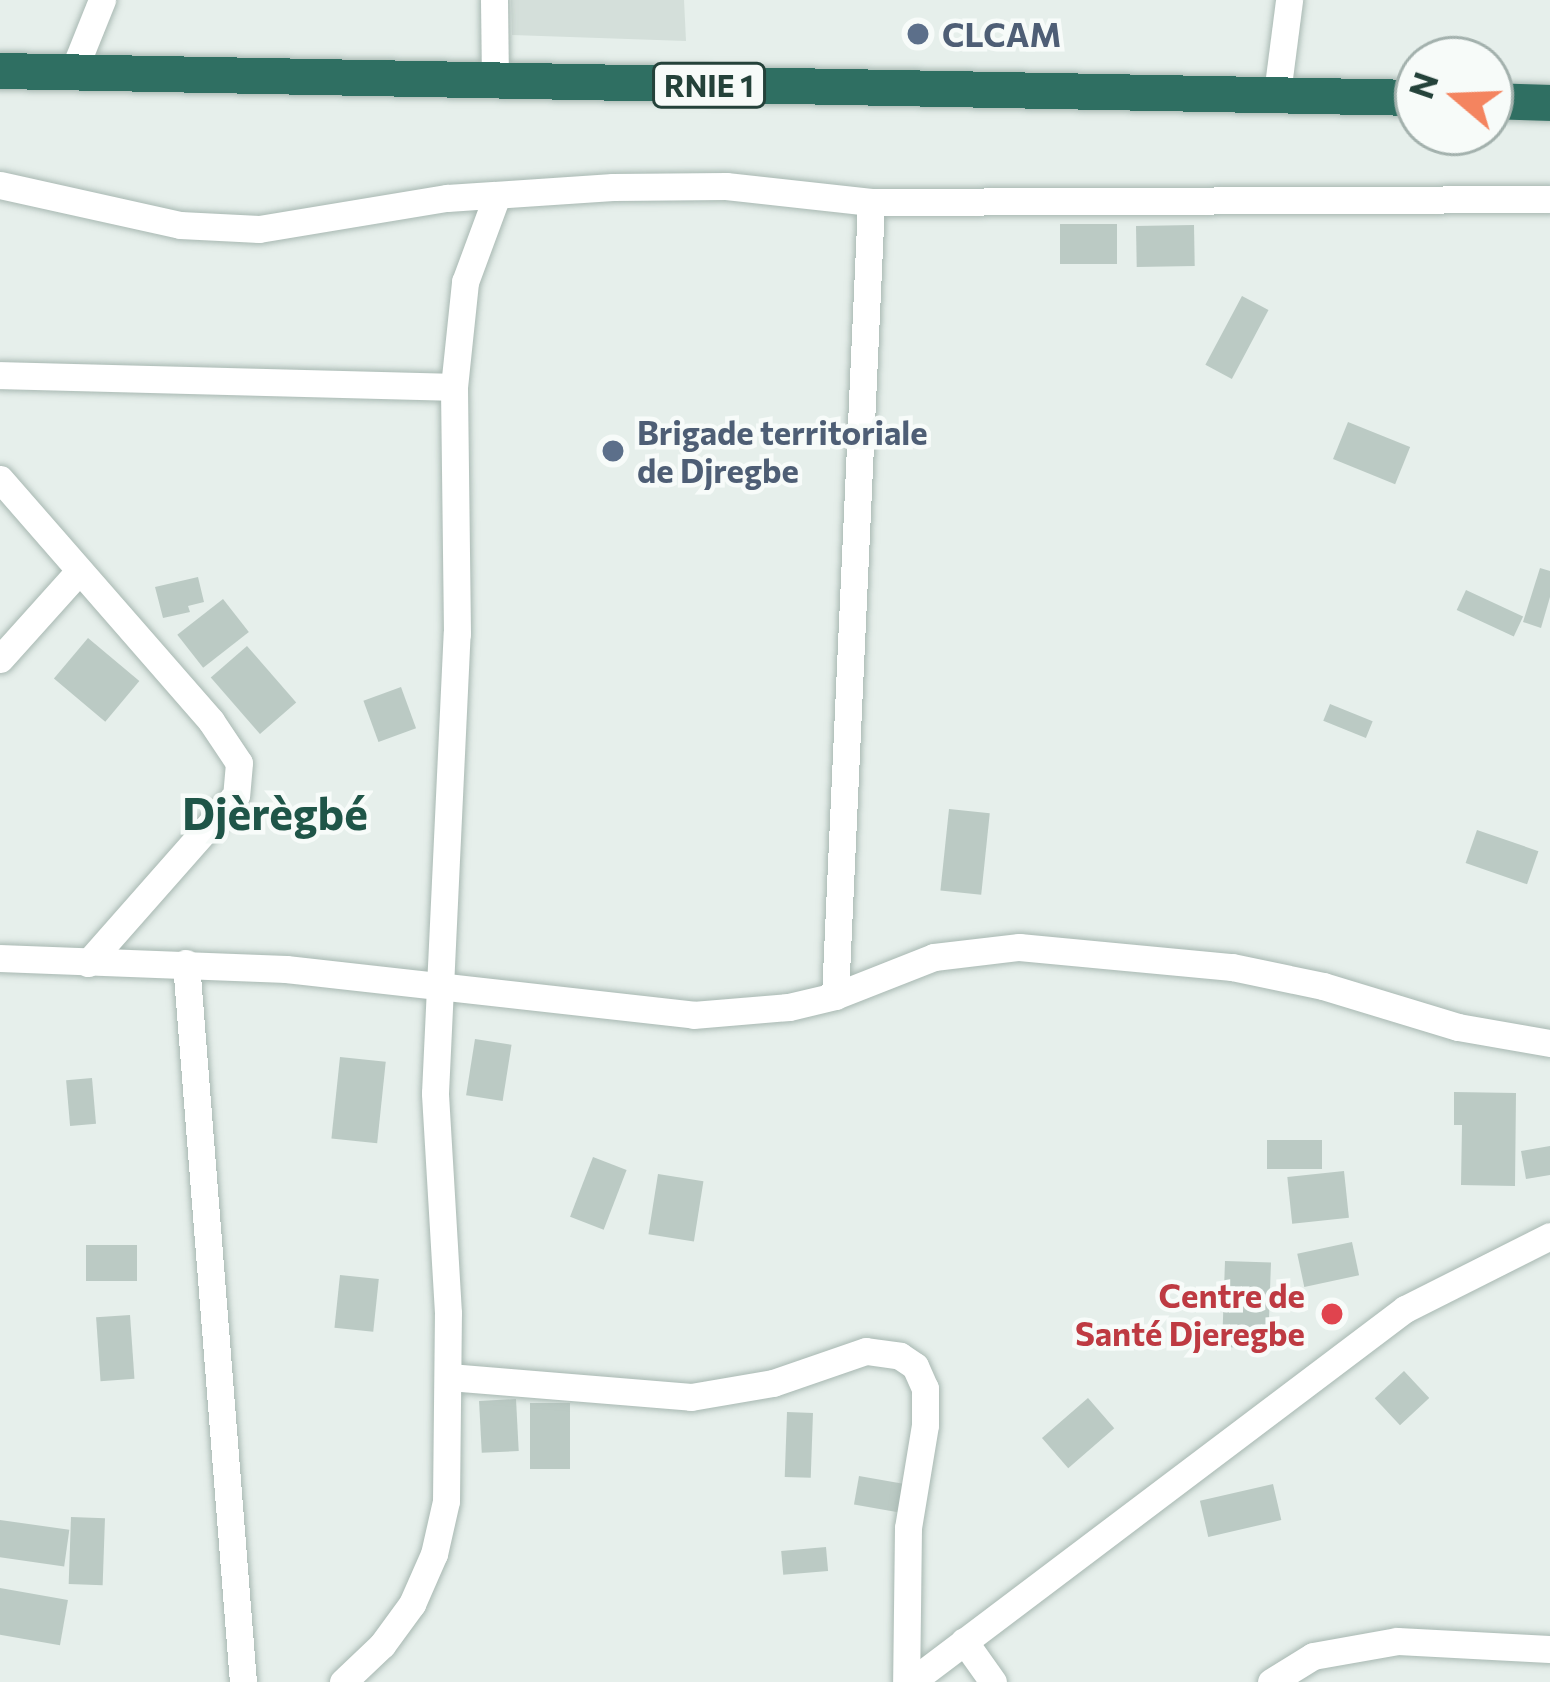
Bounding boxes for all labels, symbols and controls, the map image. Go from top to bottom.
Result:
place label: CLCAM [942,14,1061,54]
marker: CLCAM [905,21,931,47]
north arrow [1394,36,1514,156]
road number: RNIE 1 [652,61,766,109]
text: N [1399,67,1446,103]
place label: Brigade territoriale de Djregbe [637,412,928,490]
marker: Brigade territoriale de Djregbe [600,438,626,464]
district label: Djèrègbé [182,785,368,839]
place label: Centre de Santé Djeregbe [1075,1275,1305,1353]
marker: Centre de Santé Djeregbe [1316,1298,1348,1330]

